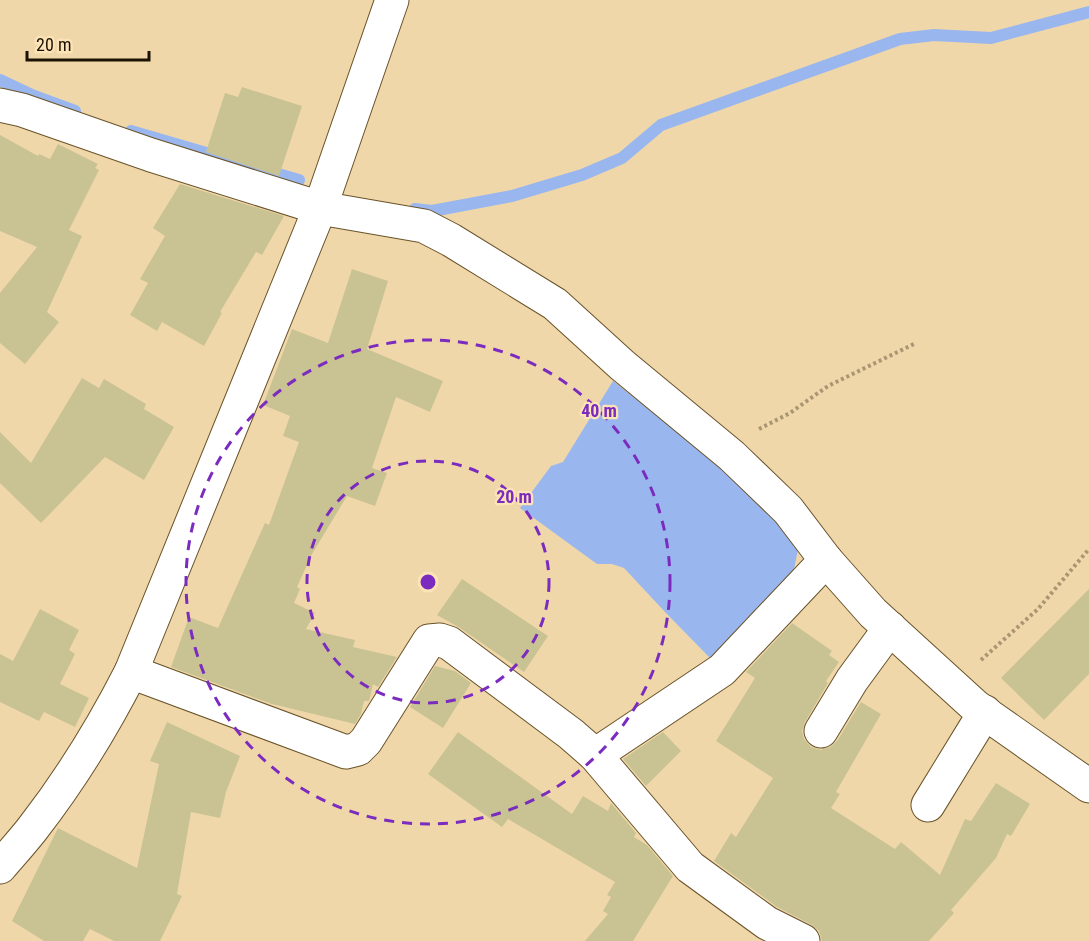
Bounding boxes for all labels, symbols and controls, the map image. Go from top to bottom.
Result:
scale bar [27,24,148,62]
text: 20 m [36,34,71,55]
text: 40 m [581,400,617,421]
text: 20 m [496,486,532,507]
centre of rings [418,572,438,592]

